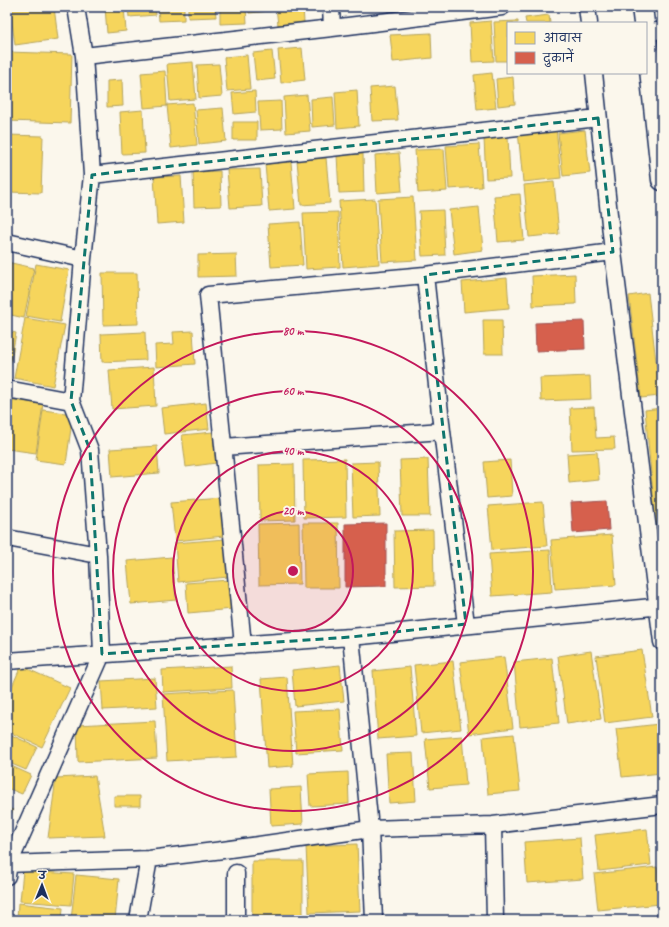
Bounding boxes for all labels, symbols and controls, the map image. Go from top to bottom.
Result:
legend [507,22,647,74]
text: आवास [543,30,583,46]
text: दुकानें [542,48,575,67]
text: 80 m [283,323,304,339]
text: 60 m [283,383,305,399]
text: 40 m [283,443,304,459]
text: 20 m [283,503,304,519]
centre of rings [286,564,300,578]
north arrow [22,865,62,905]
text: उ [37,868,48,882]

